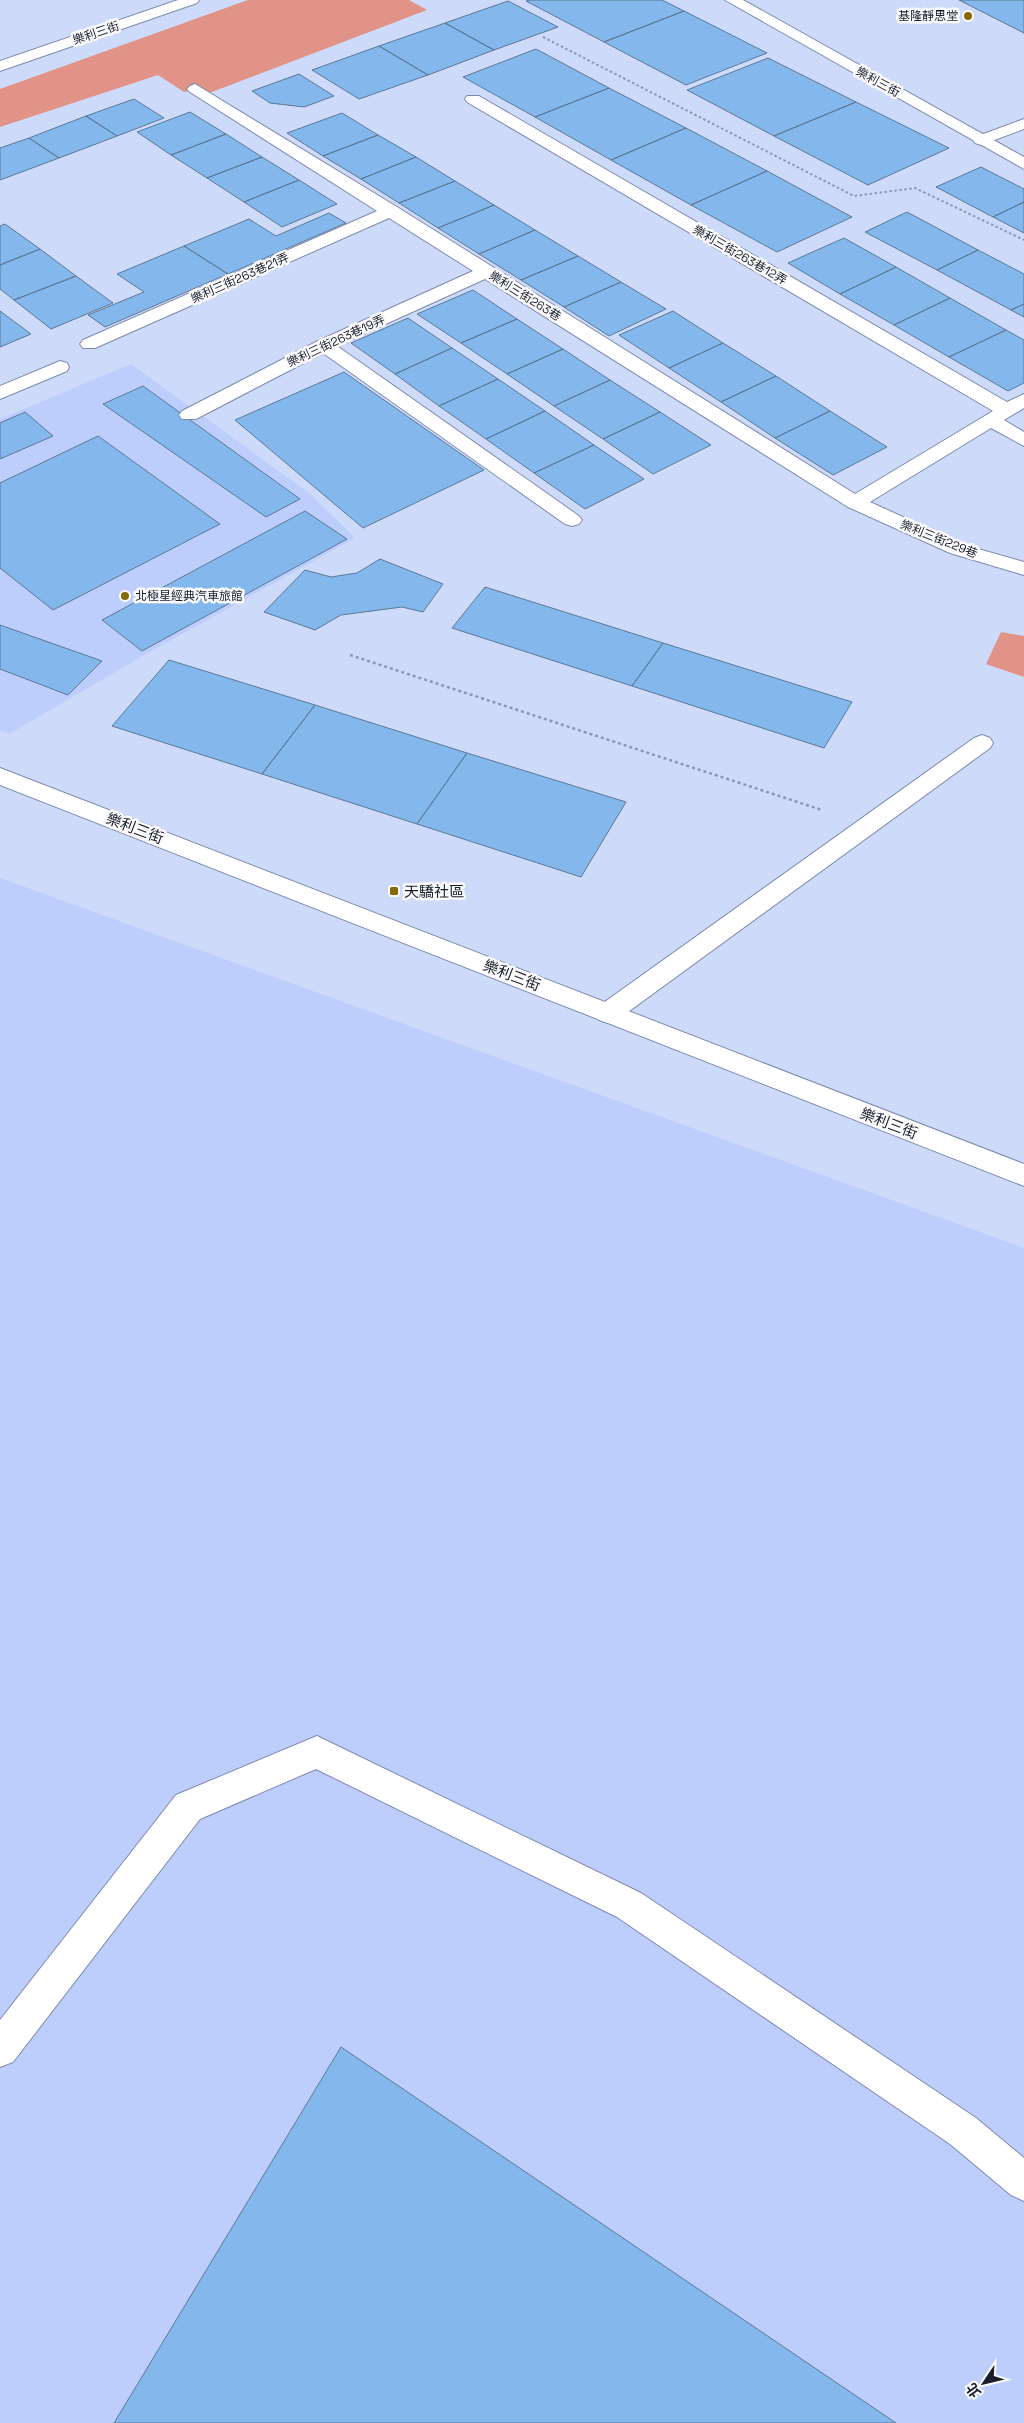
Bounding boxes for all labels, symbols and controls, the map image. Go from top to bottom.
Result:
place label: 基隆靜思堂 [898,8,958,24]
marker: 基隆靜思堂 [962,10,974,22]
street label: 樂利三街 [71,18,121,48]
street label: 樂利三街 [853,63,903,101]
street label: 樂利三街263巷12弄 [690,222,790,288]
street label: 樂利三街263巷21弄 [188,249,292,307]
street label: 樂利三街263巷 [486,268,564,324]
street label: 樂利三街263巷19弄 [284,311,388,371]
street label: 樂利三街229巷 [898,516,980,562]
place label: 北極星經典汽車旅館 [135,588,243,604]
marker: 北極星經典汽車旅館 [119,590,131,602]
street label: 樂利三街 [104,808,166,848]
place label: 天驕社區 [404,882,464,901]
marker: 天驕社區 [388,885,400,897]
street label: 樂利三街 [481,955,543,995]
street label: 樂利三街 [858,1103,920,1143]
north arrow [959,2358,1009,2408]
text: 北 [962,2380,985,2401]

